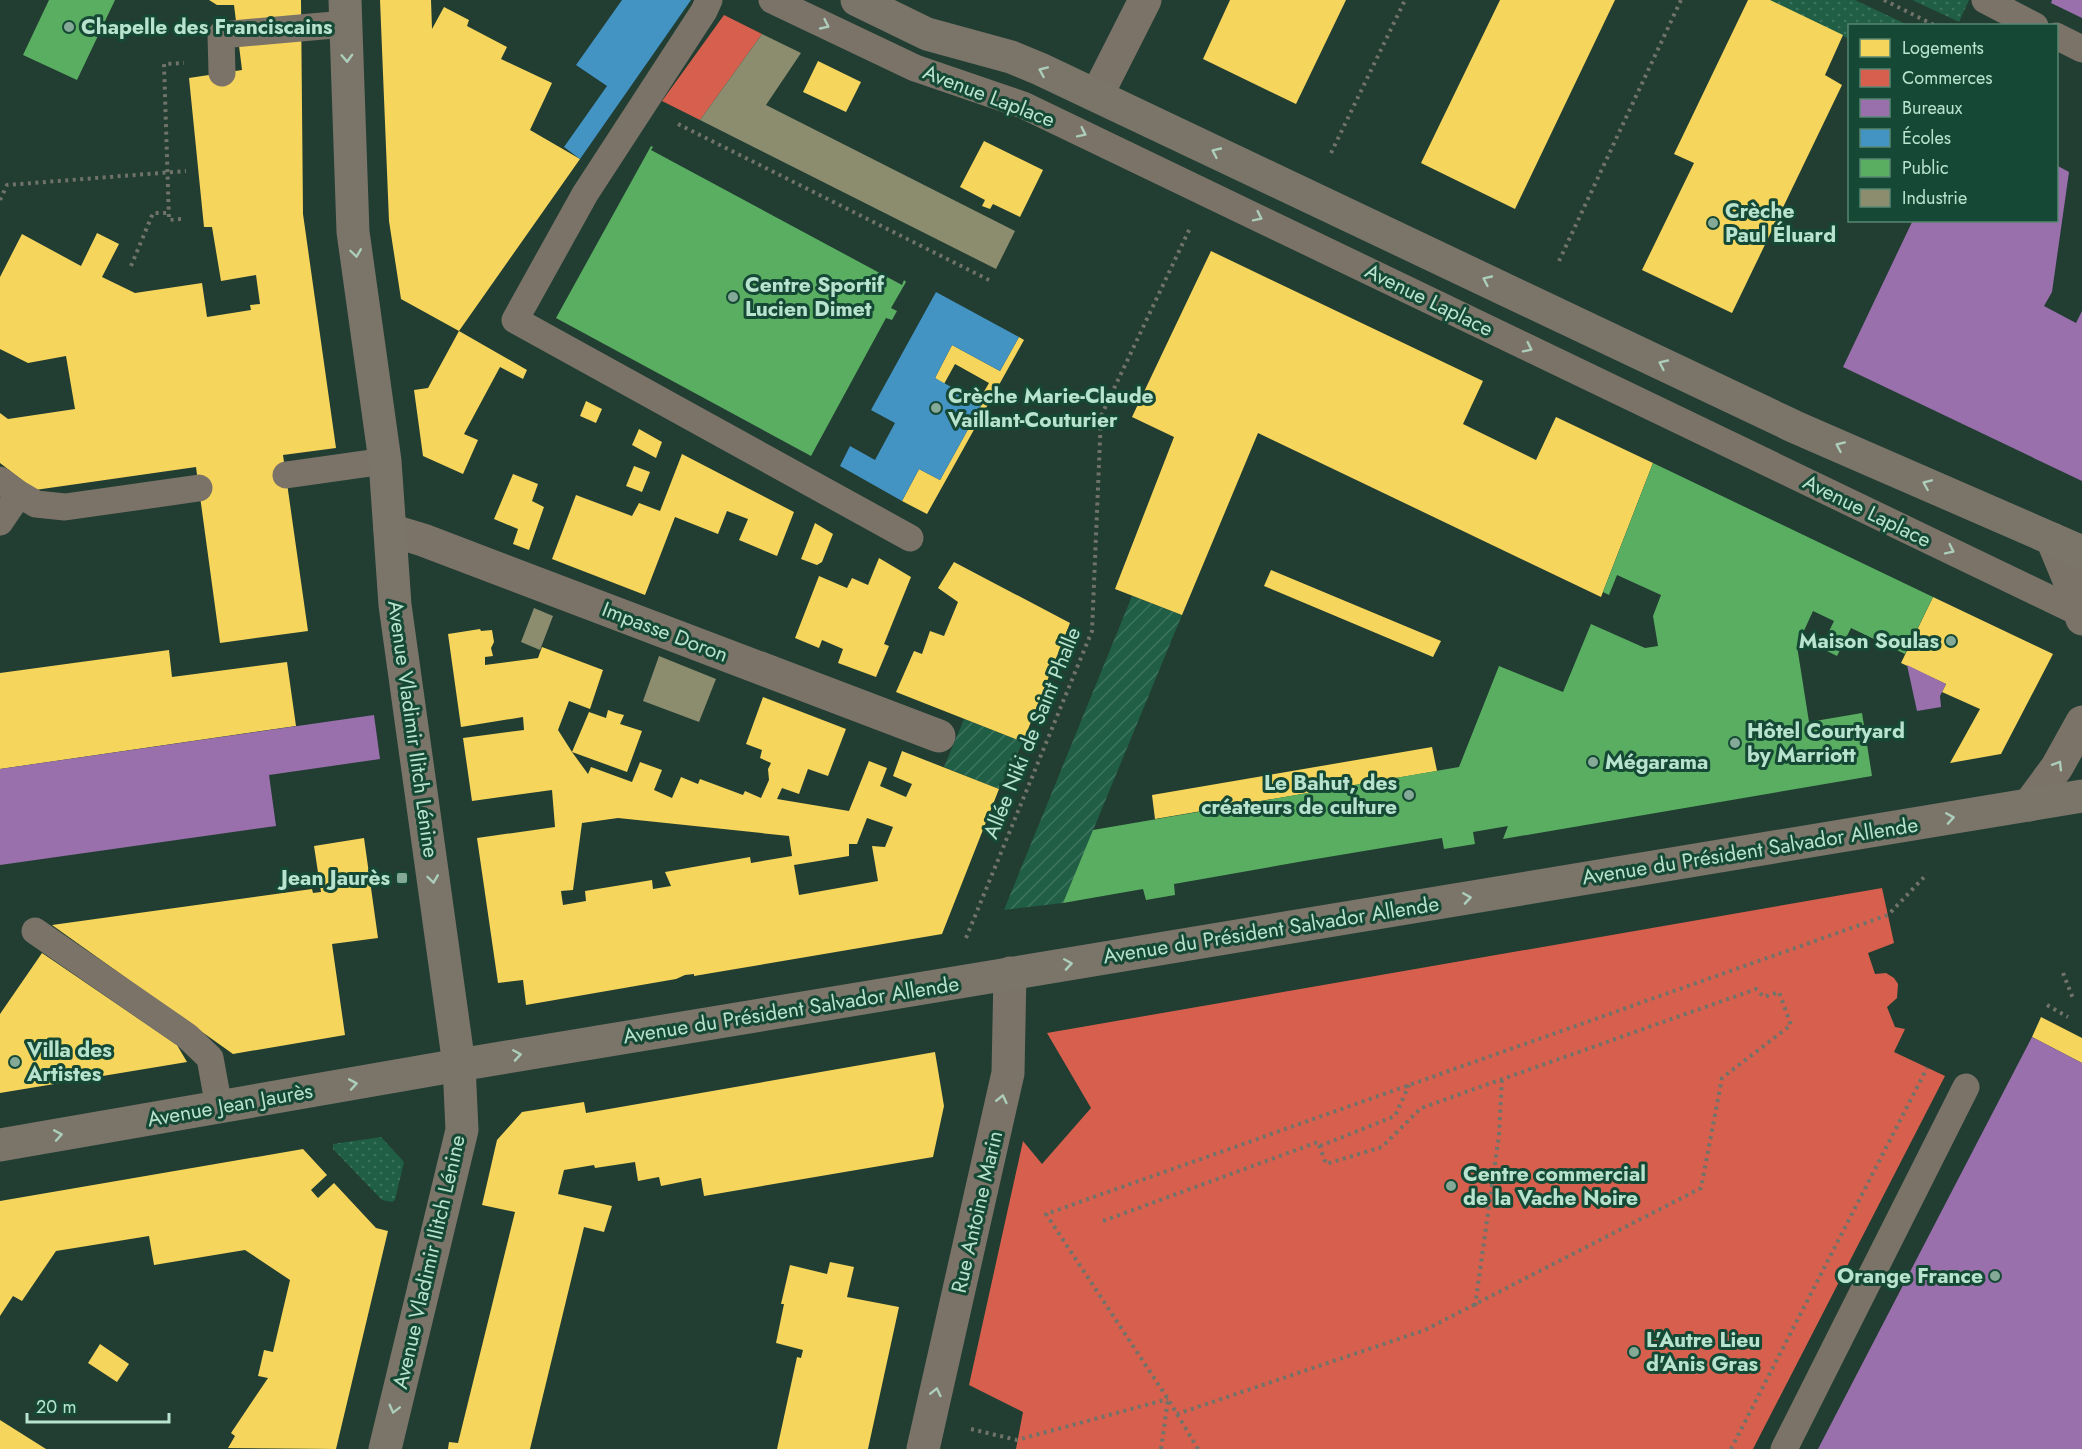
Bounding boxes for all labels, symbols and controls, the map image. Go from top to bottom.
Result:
place label: Chapelle des Franciscains [81,12,333,42]
one-way arrow [819,18,830,30]
marker: Chapelle des Franciscains [62,20,76,34]
legend [1848,24,2058,222]
text: Logements [1902,35,1984,61]
one-way arrow [340,54,353,63]
street label: Avenue Laplace [919,57,1059,135]
text: Commerces [1902,65,1993,91]
one-way arrow [1039,66,1050,78]
text: Bureaux [1902,95,1963,121]
one-way arrow [1075,125,1086,137]
text: Écoles [1902,125,1951,151]
one-way arrow [1212,147,1223,159]
text: Public [1902,155,1949,181]
text: Industrie [1902,185,1967,211]
place label: Crèche Paul Éluard [1725,196,1836,250]
one-way arrow [1251,210,1262,222]
marker: Crèche Paul Éluard [1706,216,1720,230]
one-way arrow [350,249,362,258]
street label: Avenue Laplace [1360,256,1498,344]
place label: Centre Sportif Lucien Dimet [745,270,885,324]
one-way arrow [1483,276,1494,288]
marker: Centre Sportif Lucien Dimet [726,290,740,304]
one-way arrow [1521,340,1532,352]
one-way arrow [1659,360,1670,372]
place label: Crèche Marie-Claude Vaillant-Couturier [947,381,1154,435]
marker: Crèche Marie-Claude Vaillant-Couturier [929,401,943,415]
one-way arrow [1835,442,1846,454]
street label: Avenue Laplace [1798,467,1936,555]
one-way arrow [1922,480,1933,492]
one-way arrow [1943,543,1954,555]
street label: Impasse Doron [598,594,732,670]
street label: Avenue Vladimir Ilitch Lénine [380,598,446,860]
street label: Allée Niki de Saint Phalle [976,623,1088,843]
place label: Maison Soulas [1799,626,1939,656]
marker: Maison Soulas [1944,634,1958,648]
place label: Hôtel Courtyard by Marriott [1747,716,1905,770]
marker: Hôtel Courtyard by Marriott [1728,736,1742,750]
place label: Mégarama [1605,747,1708,777]
marker: Mégarama [1586,755,1600,769]
one-way arrow [2051,761,2063,771]
place label: Le Bahut, des créateurs de culture [1201,768,1397,822]
marker: Le Bahut, des créateurs de culture [1402,788,1416,802]
street label: Avenue du Président Salvador Allende [1580,810,1920,892]
one-way arrow [1945,812,1955,825]
place label: Jean Jaurès [277,863,390,893]
marker: Jean Jaurès [395,871,409,885]
one-way arrow [427,875,439,884]
street label: Avenue du Président Salvador Allende [1101,889,1441,971]
one-way arrow [1462,892,1472,905]
one-way arrow [1062,958,1072,971]
street label: Avenue du Président Salvador Allende [621,969,961,1051]
place label: Villa des Artistes [26,1035,112,1089]
one-way arrow [512,1049,522,1062]
marker: Villa des Artistes [8,1055,22,1069]
street label: Avenue Jean Jaurès [145,1076,315,1134]
one-way arrow [349,1078,358,1090]
one-way arrow [995,1095,1008,1105]
street label: Rue Antoine Marin [944,1128,1010,1296]
one-way arrow [52,1129,62,1142]
street label: Avenue Vladimir Ilitch Lénine [385,1132,473,1392]
place label: Centre commercial de la Vache Noire [1463,1159,1646,1213]
marker: Centre commercial de la Vache Noire [1444,1179,1458,1193]
place label: Orange France [1837,1261,1983,1291]
marker: Orange France [1988,1269,2002,1283]
place label: L’Autre Lieu d'Anis Gras [1646,1325,1760,1379]
marker: L’Autre Lieu d'Anis Gras [1627,1345,1641,1359]
scale bar [27,1386,170,1424]
one-way arrow [929,1387,942,1397]
text: 20 m [36,1394,76,1420]
one-way arrow [389,1404,402,1414]

